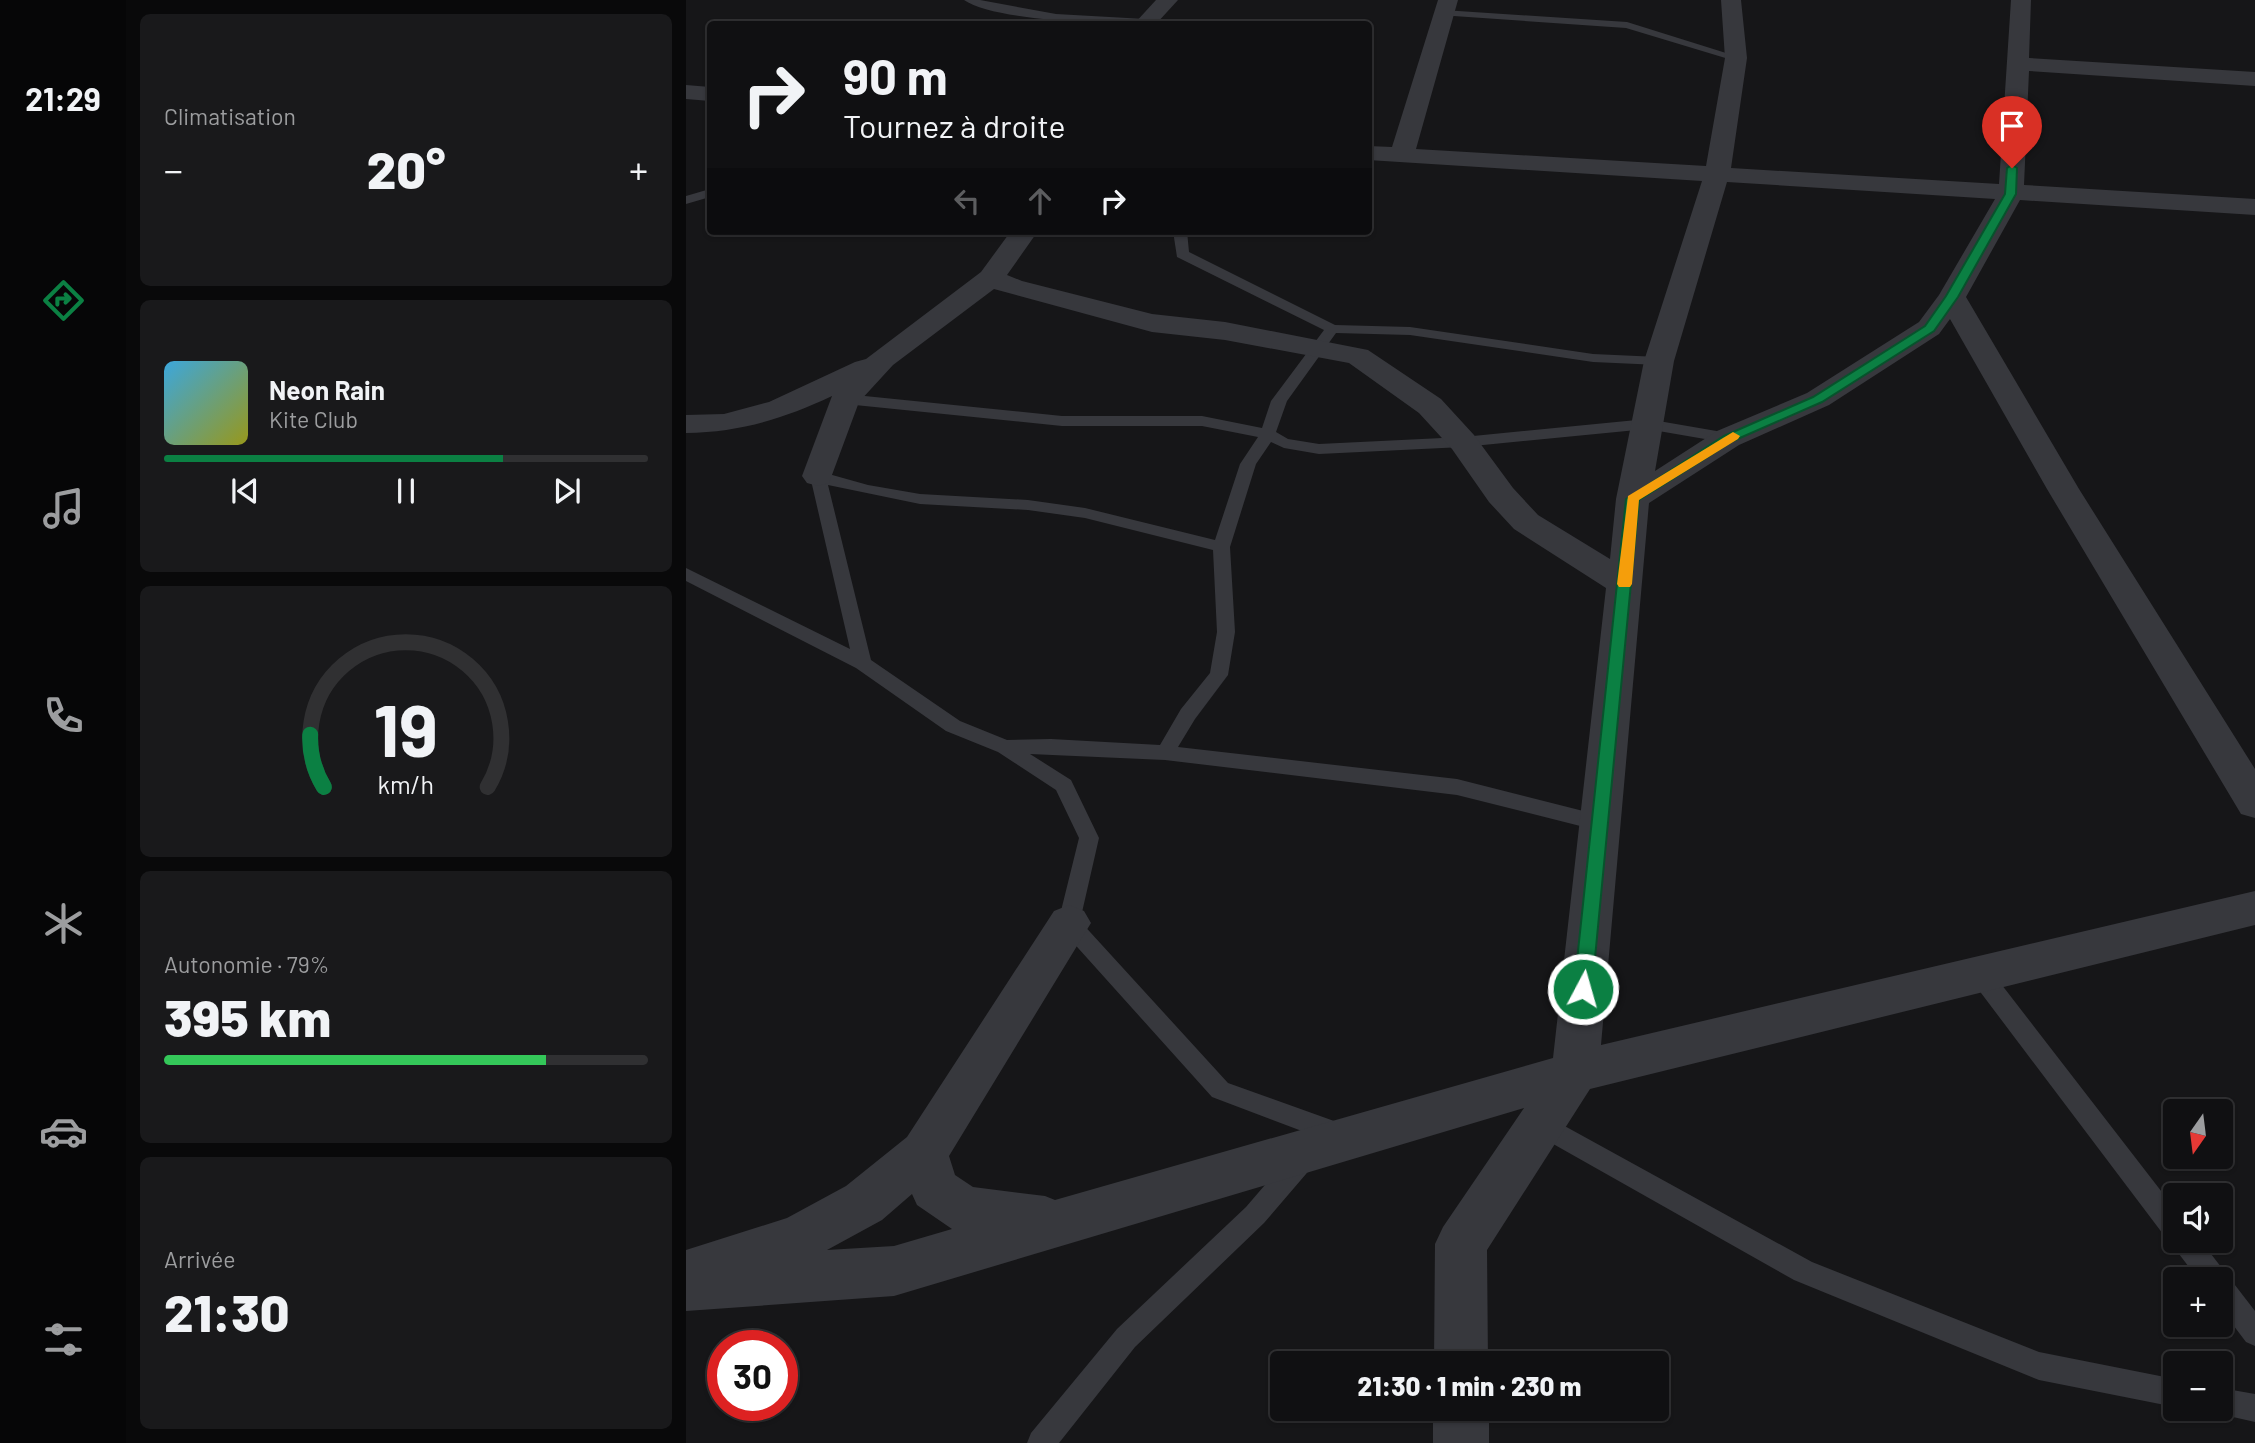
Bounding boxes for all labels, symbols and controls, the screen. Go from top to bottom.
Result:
text: 90 m [843,46,948,105]
icon: right [728,49,819,140]
text: 21:29 [25,79,101,117]
pin [1982,96,2042,168]
text: Climatisation [164,102,296,130]
text: Tournez à droite [843,106,1065,144]
icon: arrive [1993,107,2031,145]
text: 20° [367,137,445,199]
text: − [164,146,183,192]
text: + [629,146,648,192]
icon: left [948,182,986,220]
icon: ahead [1021,182,1059,220]
icon: right [1094,182,1132,220]
icon: directions [39,276,88,325]
text: Neon Rain [269,374,385,405]
text: Kite Club [269,405,358,433]
icon: previous [226,472,264,510]
icon: pause [387,472,425,510]
icon: next [548,472,586,510]
icon: music [39,484,88,533]
text: 19 [374,685,438,773]
icon: phone [39,691,88,740]
text: km/h [378,769,434,799]
icon: climate [39,899,88,948]
text: Autonomie · 79% [164,950,329,978]
position arrow [1546,952,1620,1026]
text: 395 km [164,985,331,1047]
north arrow [2163,1099,2233,1169]
map controls [2163,1099,2233,1421]
icon: car [39,1107,88,1156]
button: sound [2163,1183,2233,1253]
text: Arrivée [164,1245,236,1273]
button: + [2163,1267,2233,1337]
text: 21:30 [164,1280,289,1342]
icon: filters [39,1315,88,1364]
speed limit sign: 30 [707,1330,798,1421]
button: − [2163,1351,2233,1421]
text: 21:30 · 1 min · 230 m [1358,1370,1581,1401]

